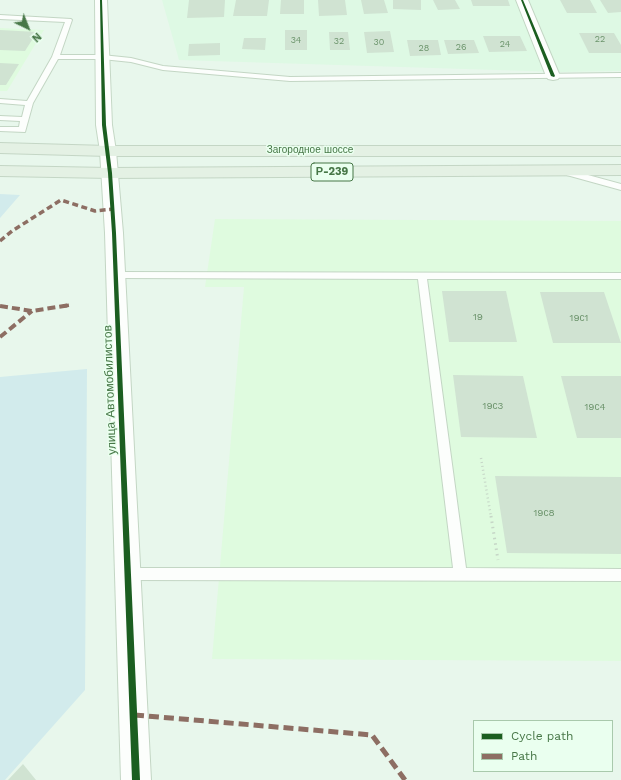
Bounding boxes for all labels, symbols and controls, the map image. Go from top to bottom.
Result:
north arrow [8,8,48,48]
text: N [29,30,44,45]
house number: 22 [595,34,605,44]
house number: 34 [291,35,301,45]
house number: 32 [334,36,344,46]
house number: 30 [374,37,384,47]
house number: 24 [500,39,510,49]
house number: 26 [456,42,466,52]
house number: 28 [419,43,429,53]
street label: Загородное шоссе [267,144,353,156]
road number: Р-239 [311,163,353,181]
house number: 19 [473,311,483,323]
house number: 19с1 [570,312,588,324]
street label: улица Автомобилистов [101,325,119,455]
house number: 19с3 [483,400,503,412]
house number: 19с4 [584,401,606,413]
house number: 19с8 [533,507,555,519]
legend [473,720,613,772]
text: Cycle path [511,729,573,743]
text: Path [511,749,537,763]

